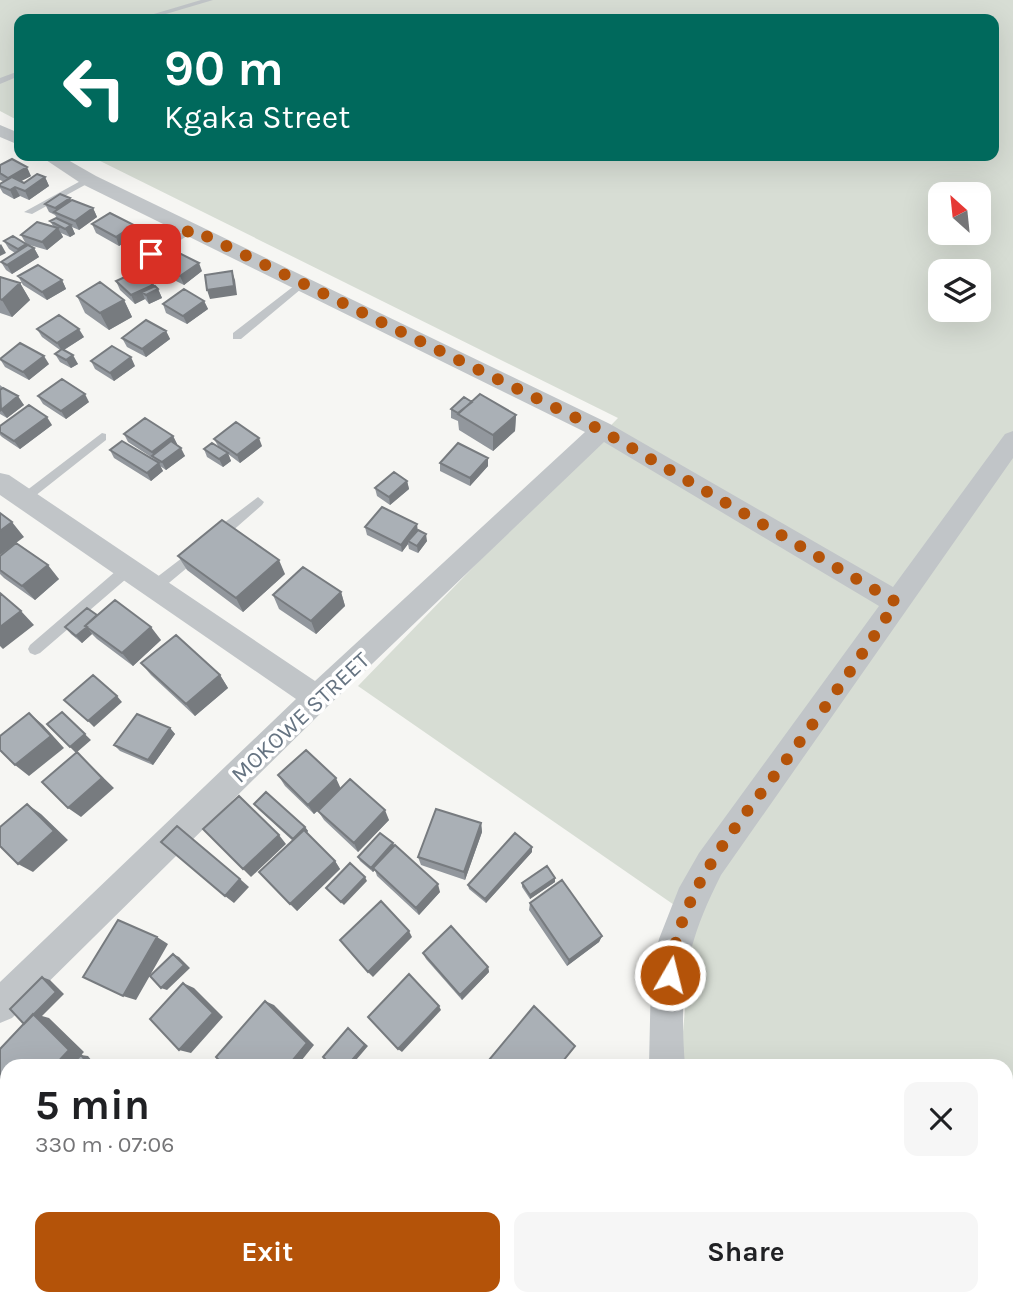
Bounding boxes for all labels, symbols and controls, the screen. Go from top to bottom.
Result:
text: 90 m [164,40,284,97]
icon: left [49,42,140,133]
text: Kgaka Street [164,99,350,136]
north arrow [928,182,990,245]
map controls [928,182,991,322]
pin [121,224,181,284]
icon: arrive [132,235,170,273]
button: layers [928,259,991,322]
street label: MOKOWE STREET [226,646,375,788]
position arrow [633,938,707,1012]
text: 5 min [35,1080,150,1130]
button: close [904,1082,978,1156]
text: 330 m · 07:06 [35,1131,174,1158]
button: Exit [35,1212,500,1292]
button: Share [514,1212,978,1292]

